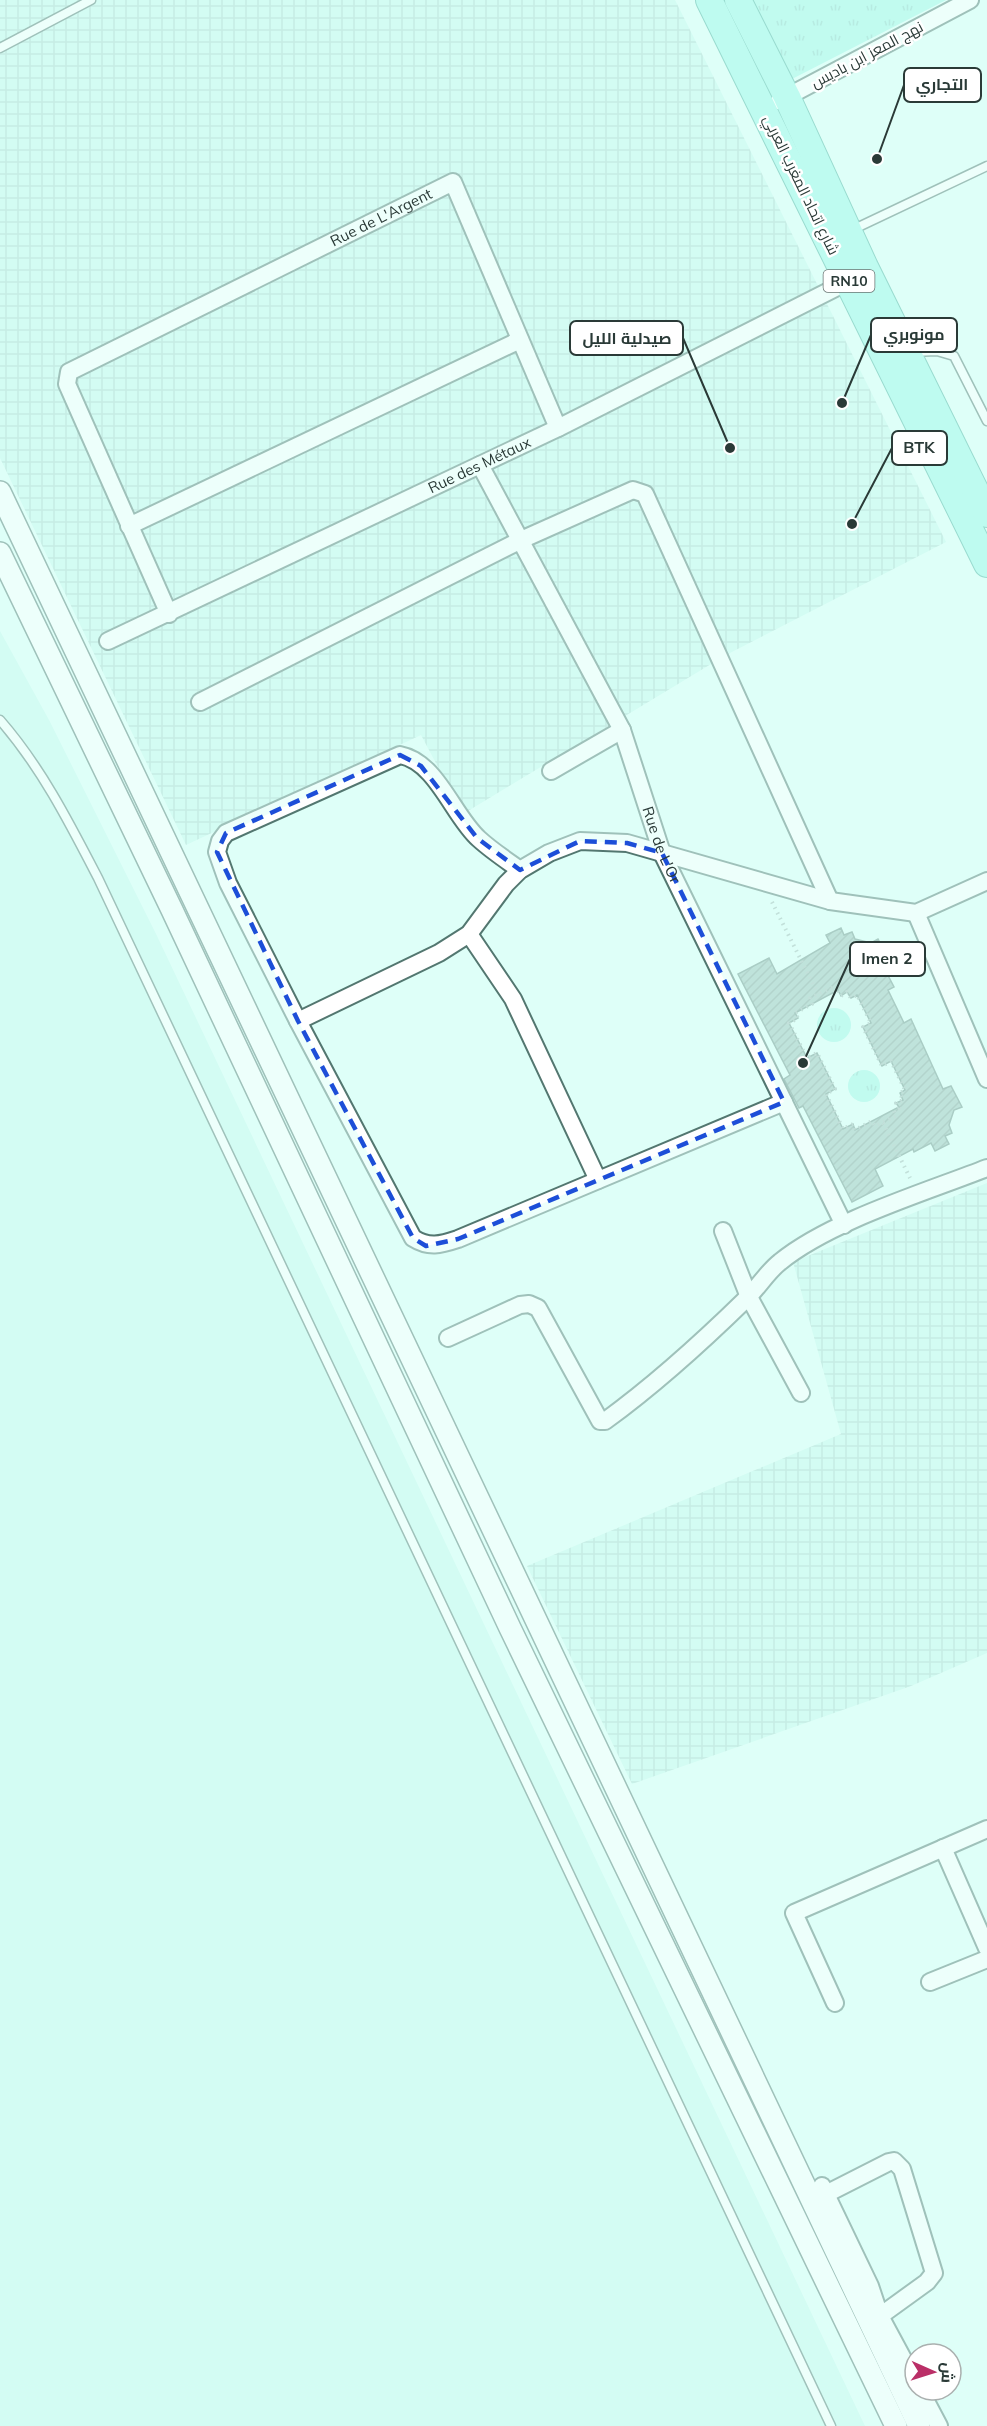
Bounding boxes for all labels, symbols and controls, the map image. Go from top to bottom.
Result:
street label: نهج المعز ابن باديس [807,17,927,94]
callout: التجاري [904,68,981,102]
text: التجاري [916,74,968,97]
street label: شارع اتحاد المغرب العربي [757,112,844,259]
street label: Rue de L'Argent [327,184,435,250]
road number: RN10 [824,270,874,292]
callout: مونوبري [871,318,957,352]
callout: صيدلية الليل [570,321,683,355]
text: مونوبري [883,324,945,347]
text: صيدلية الليل [582,328,672,348]
callout: BTK [892,431,947,465]
street label: Rue des Métaux [425,432,534,497]
text: BTK [903,437,936,457]
street label: Rue de L'Or [638,804,685,887]
callout: Imen 2 [850,942,925,976]
text: Imen 2 [861,948,913,968]
north arrow [903,2342,963,2402]
text: ش [937,2362,959,2384]

